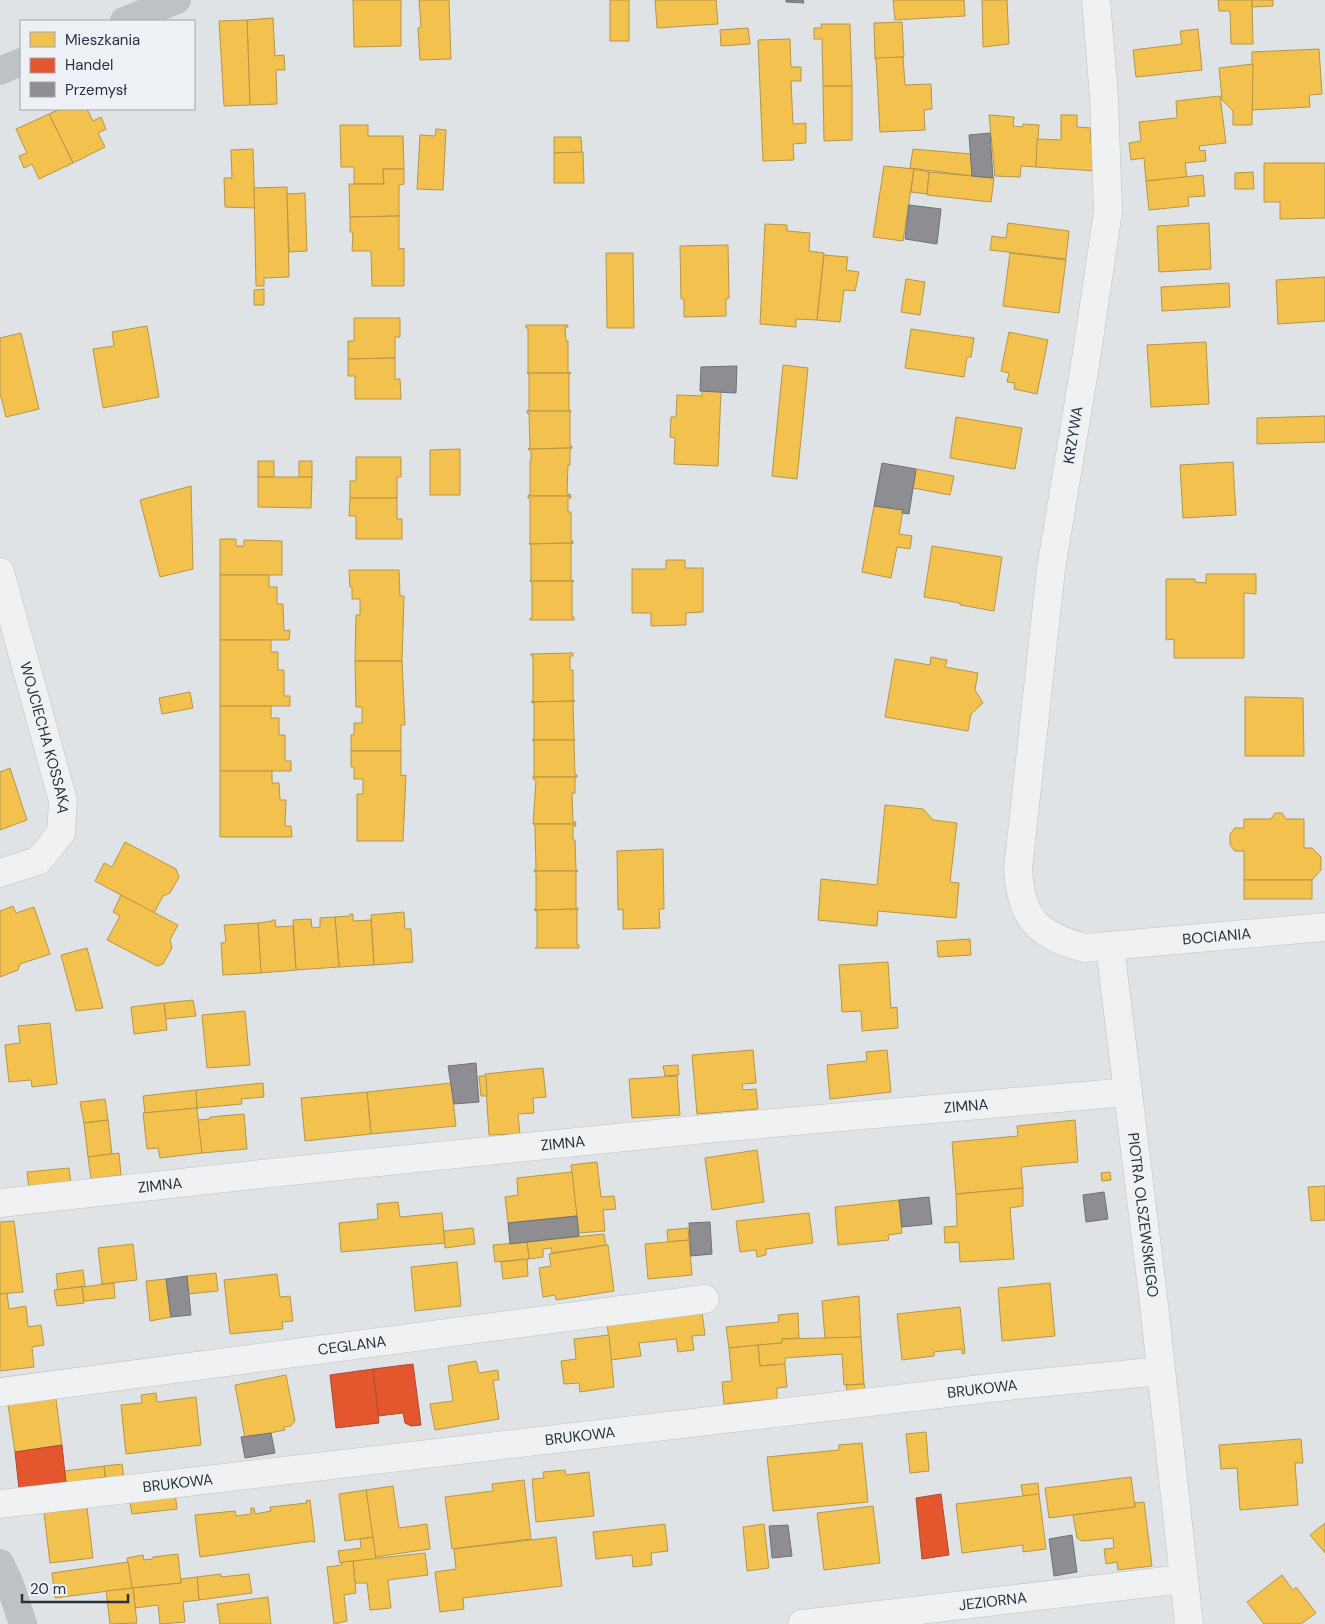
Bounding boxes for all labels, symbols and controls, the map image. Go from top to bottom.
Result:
legend [20,20,195,110]
text: Mieszkania [65,30,140,50]
text: Handel [65,55,113,75]
text: Przemysł [65,80,127,100]
street label: KRZYWA [1059,405,1087,465]
street label: WOJCIECHA KOSSAKA [15,660,73,815]
street label: BOCIANIA [1182,924,1252,949]
street label: ZIMNA [943,1094,989,1118]
street label: ZIMNA [540,1131,586,1156]
street label: PIOTRA OLSZEWSKIEGO [1123,1131,1163,1298]
street label: ZIMNA [137,1173,183,1198]
street label: CEGLANA [317,1331,387,1360]
street label: BRUKOWA [946,1375,1019,1403]
street label: BRUKOWA [544,1422,616,1450]
street label: BRUKOWA [142,1469,214,1497]
scale bar [22,1572,129,1604]
text: 20 m [30,1579,66,1599]
street label: JEZIORNA [957,1588,1028,1615]

